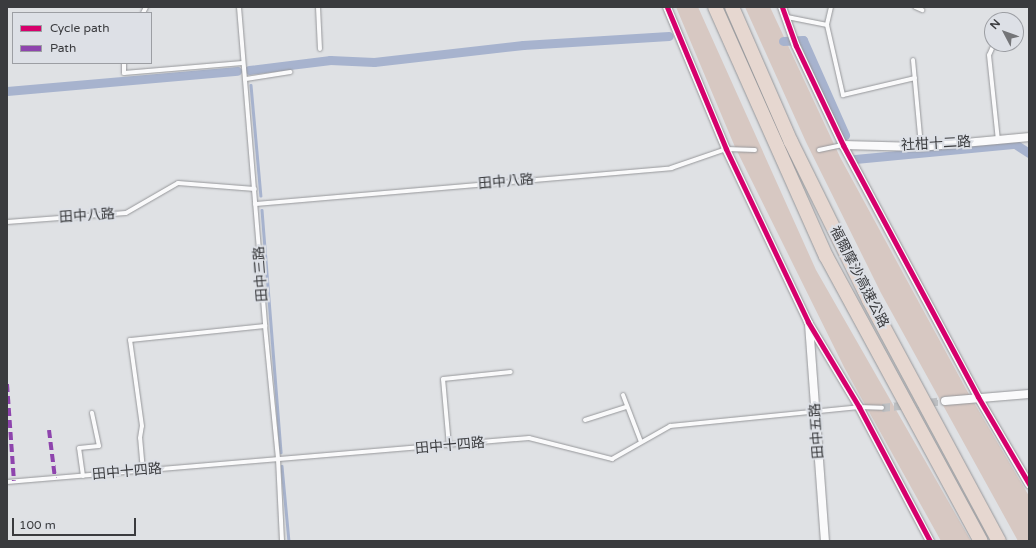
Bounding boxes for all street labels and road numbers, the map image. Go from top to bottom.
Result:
street label: 社柑十二路 [901,134,971,154]
street label: 田中八路 [477,171,535,193]
street label: 田中八路 [58,206,116,226]
street label: 福爾摩沙高速公路 [826,223,892,331]
street label: 田中三路 [251,245,271,303]
street label: 田中五路 [807,402,827,460]
street label: 田中十四路 [414,435,486,457]
street label: 田中十四路 [91,461,163,483]

